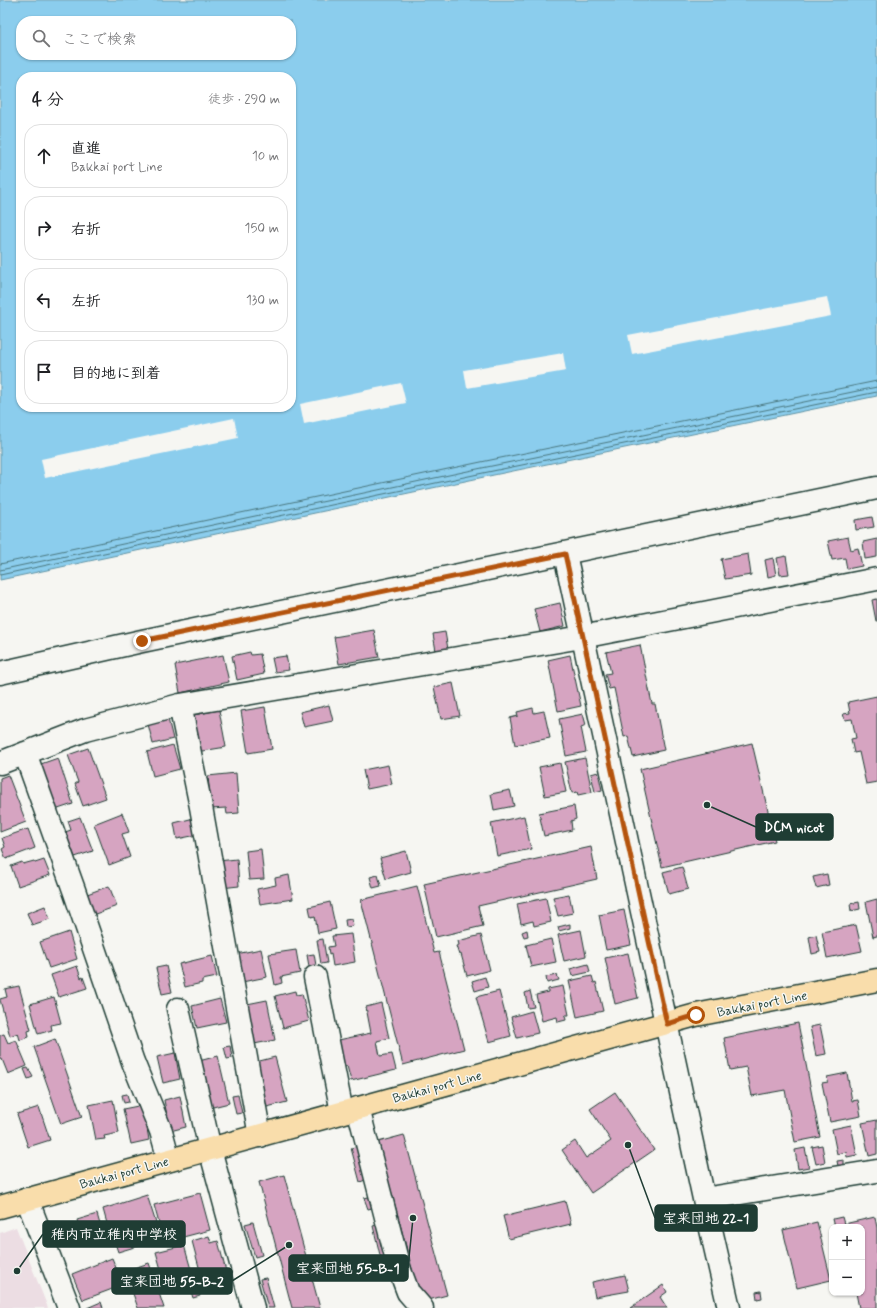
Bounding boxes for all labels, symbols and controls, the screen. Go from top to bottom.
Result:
search box [16,16,296,60]
icon: search [30,27,52,49]
text: ここで検索 [62,30,137,50]
text: 4 分 [32,89,63,111]
text: 徒歩 · 290 m [208,91,280,108]
text: 直進 [71,139,101,159]
icon: ahead [33,145,55,167]
text: 10 m [252,148,279,165]
text: Bakkai port Line [71,159,163,176]
icon: right [33,217,55,239]
text: 右折 [71,220,101,240]
text: 150 m [245,220,279,237]
icon: left [33,289,55,311]
text: 左折 [71,292,101,312]
text: 130 m [246,292,279,309]
icon: arrive [33,361,55,383]
text: 目的地に到着 [71,364,161,384]
route end [133,632,151,650]
callout: DCM nicot [756,814,833,840]
text: DCM nicot [763,819,825,837]
street label: Bakkai port Line [716,987,809,1022]
route start [687,1006,705,1024]
street label: Bakkai port Line [391,1067,484,1108]
street label: Bakkai port Line [78,1153,171,1194]
callout: 宝来団地 22-1 [655,1205,757,1231]
text: 宝来団地 22-1 [663,1210,749,1228]
callout: 稚内市立稚内中学校 [43,1221,185,1247]
map controls [829,1224,865,1296]
button: + [829,1224,865,1260]
text: 稚内市立稚内中学校 [51,1226,177,1244]
callout: 宝来団地 55-B-1 [289,1255,408,1281]
text: 宝来団地 55-B-1 [296,1260,400,1278]
button: − [829,1260,865,1296]
callout: 宝来団地 55-B-2 [112,1268,232,1294]
text: 宝来団地 55-B-2 [120,1273,224,1291]

